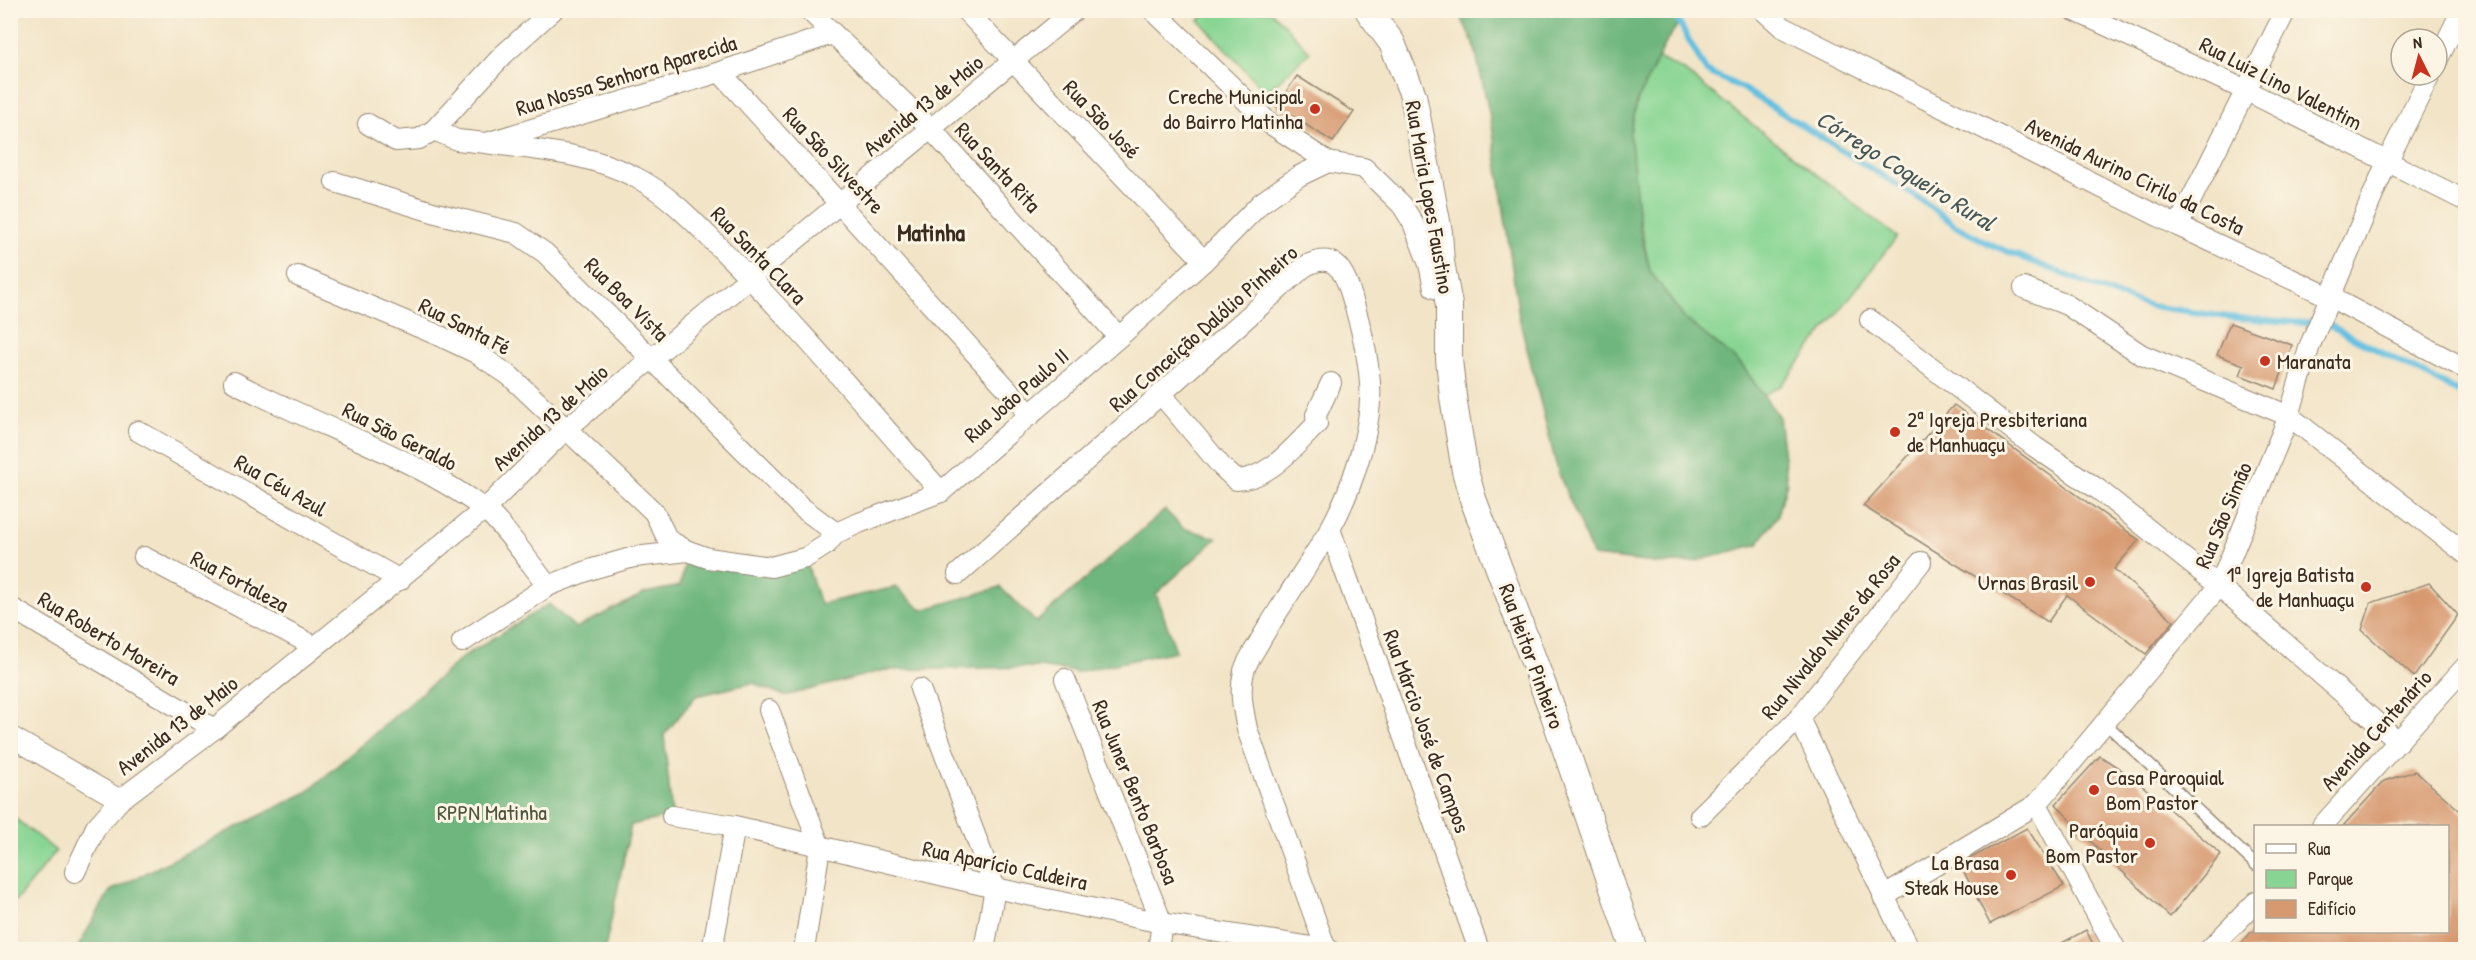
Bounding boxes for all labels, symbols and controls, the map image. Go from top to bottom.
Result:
street label: Rua Nossa Senhora Aparecida [512,27,740,123]
north arrow [2389,27,2449,87]
street label: Rua Luiz Lino Valentim [2195,29,2368,137]
text: N [2412,31,2423,53]
street label: Avenida 13 de Maio [857,47,989,163]
street label: Rua São José [1057,73,1147,165]
place label: Creche Municipal do Bairro Matinha [1163,81,1303,136]
street label: Rua Maria Lopes Faustino [1398,98,1462,296]
street label: Rua São Silvestre [776,100,892,220]
marker: Creche Municipal do Bairro Matinha [1308,102,1322,116]
water label: Córrego Coqueiro Rural [1810,102,2003,240]
street label: Avenida Aurino Cirilo da Costa [2020,110,2250,242]
street label: Rua Santa Rita [948,115,1048,219]
street label: Rua Santa Clara [704,199,814,311]
district label: Matinha [897,216,965,248]
street label: Rua Conceição Dalólio Pinheiro [1102,238,1304,418]
street label: Rua Boa Vista [578,250,676,348]
street label: Rua Santa Fé [414,290,516,362]
street label: Rua João Paulo II [957,341,1075,449]
place label: Maranata [2277,346,2351,376]
marker: Maranata [2258,354,2272,368]
street label: Avenida 13 de Maio [486,357,614,477]
street label: Rua São Geraldo [338,394,463,478]
place label: 2ª Igreja Presbiteriana de Manhuaçu [1907,404,2087,459]
marker: 2ª Igreja Presbiteriana de Manhuaçu [1888,425,1902,439]
street label: Rua Céu Azul [229,447,333,524]
street label: Rua São Simão [2187,457,2259,573]
street label: Rua Fortaleza [186,543,295,620]
street label: Rua Nivaldo Nunes da Rosa [1754,546,1907,725]
place label: 1ª Igreja Batista de Manhuaçu [2227,559,2354,614]
place label: Urnas Brasil [1978,567,2078,597]
marker: Urnas Brasil [2083,575,2097,589]
street label: Rua Heitor Pinheiro [1492,579,1572,733]
marker: 1ª Igreja Batista de Manhuaçu [2359,580,2373,594]
street label: Rua Roberto Moreira [33,584,186,692]
street label: Rua Márcio José de Campos [1376,625,1478,837]
street label: Avenida Centenário [2314,663,2439,797]
street label: Avenida 13 de Maio [110,668,244,782]
street label: Rua Juner Bento Barbosa [1085,695,1187,889]
place label: Casa Paroquial Bom Pastor [2106,762,2224,817]
marker: Casa Paroquial Bom Pastor [2087,783,2101,797]
park label: RPPN Matinha [437,797,547,827]
place label: Paróquia Bom Pastor [2045,815,2139,870]
legend [2254,825,2449,933]
street label: Rua Aparício Caldeira [920,833,1091,897]
marker: Paróquia Bom Pastor [2143,836,2157,850]
text: Rua [2308,836,2330,861]
place label: La Brasa Steak House [1905,847,1999,902]
text: Parque [2308,866,2353,891]
marker: La Brasa Steak House [2004,868,2018,882]
text: Edifício [2308,896,2356,921]

